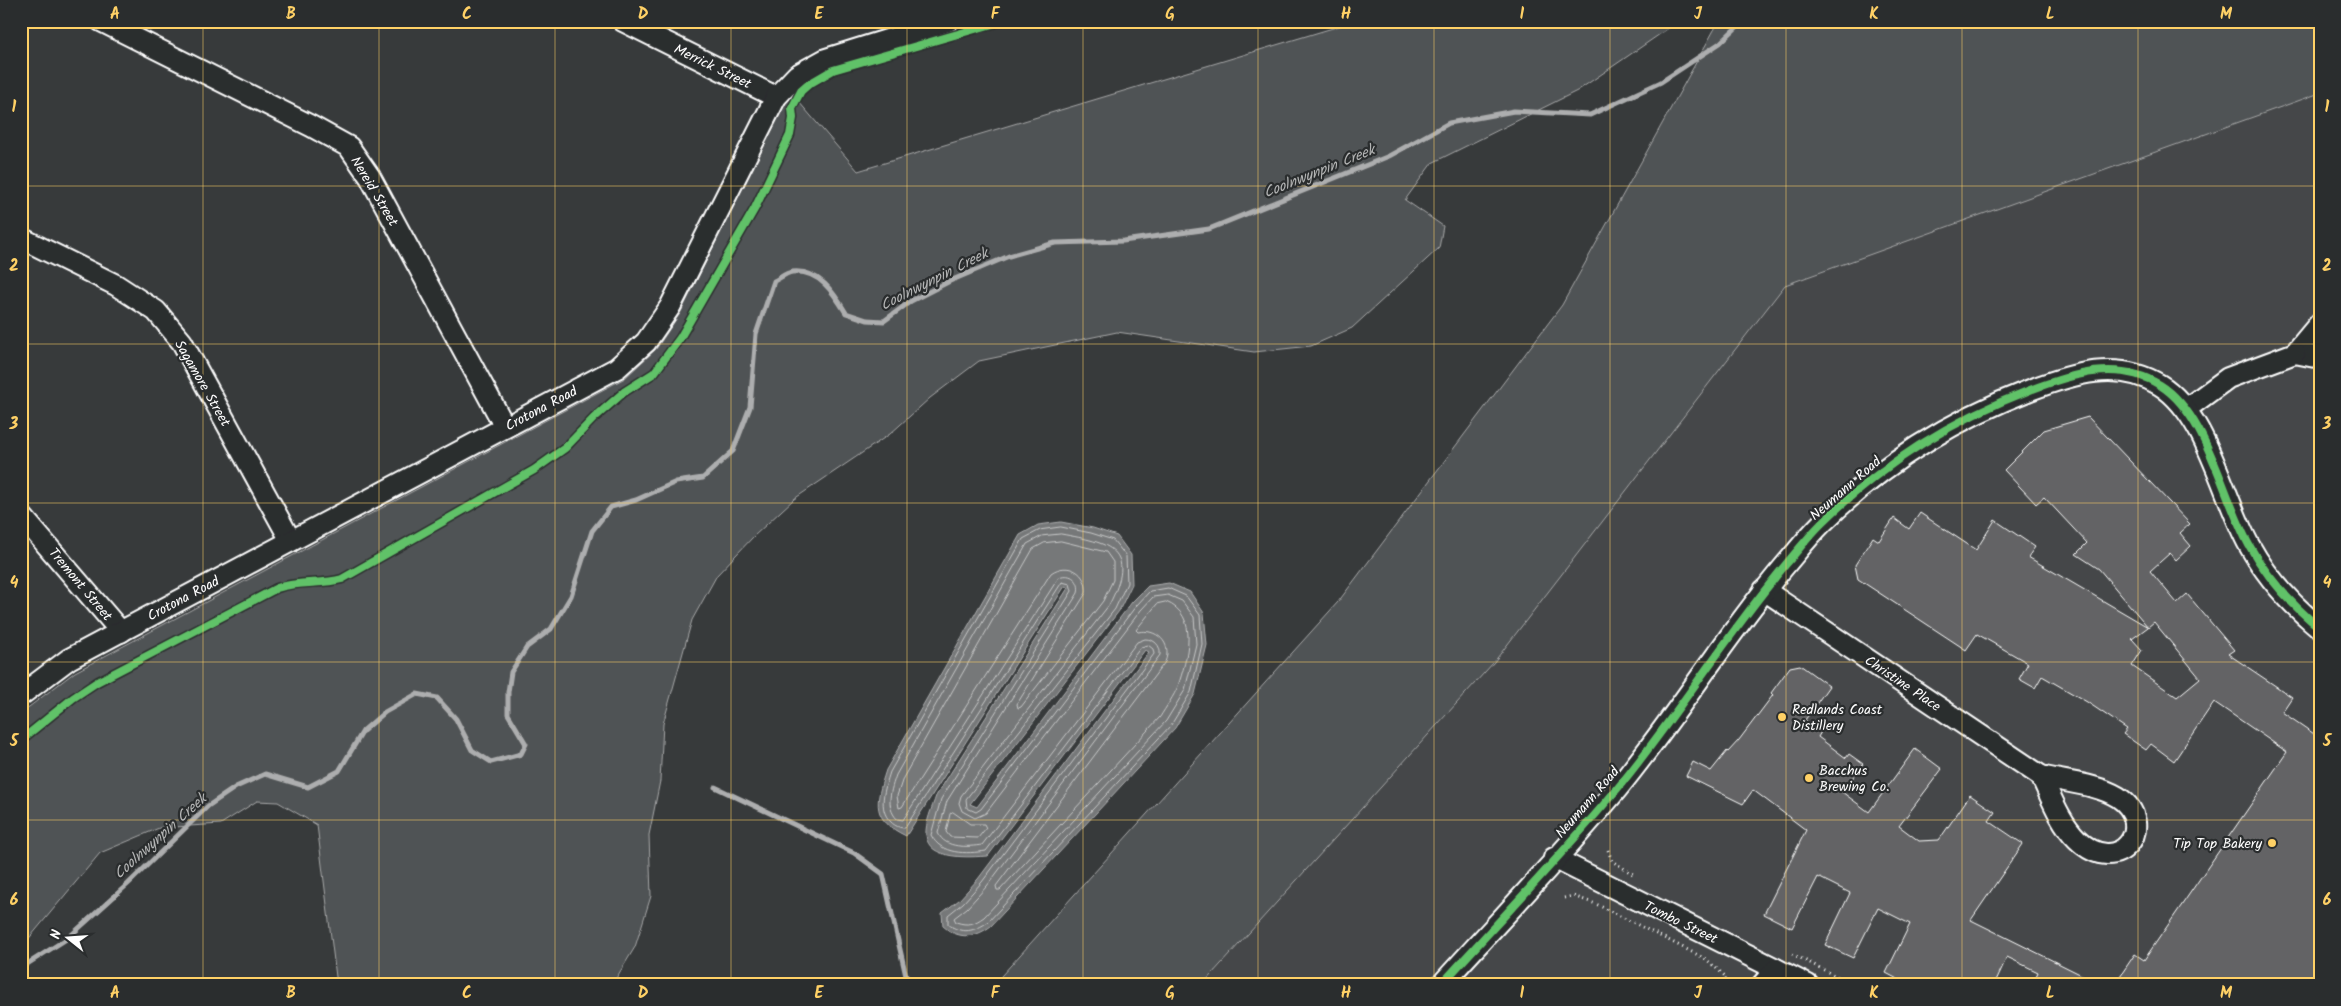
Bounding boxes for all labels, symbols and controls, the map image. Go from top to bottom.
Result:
text: A [110,2,120,27]
text: B [286,2,296,27]
text: C [462,2,472,27]
text: D [638,2,649,27]
text: E [815,2,825,27]
text: F [991,2,1001,27]
text: G [1165,2,1175,27]
text: H [1341,2,1351,27]
text: I [1520,2,1525,27]
text: J [1694,2,1703,27]
text: K [1869,2,1879,27]
text: L [2046,2,2054,27]
text: M [2220,2,2233,27]
street label: Merrick Street [670,39,756,95]
text: 1 [12,95,17,120]
text: 1 [2325,95,2330,120]
water label: Coolnwynpin Creek [1260,138,1381,205]
street label: Nereid Street [345,152,404,231]
water label: Coolnwynpin Creek [876,241,994,318]
text: 2 [9,254,19,279]
text: 2 [2322,254,2332,279]
street label: Sagamore Street [168,336,236,431]
street label: Crotona Road [501,380,582,437]
text: 3 [9,412,19,437]
text: 3 [2322,412,2332,437]
street label: Neumann Road [1805,451,1887,526]
street label: Tremont Street [43,543,118,627]
street label: Crotona Road [143,570,224,627]
text: 4 [10,571,19,596]
text: 4 [2323,571,2332,596]
street label: Christine Place [1860,650,1946,718]
place label: Redlands Coast Distillery [1792,699,1883,737]
marker: Redlands Coast Distillery [1776,711,1788,723]
text: 5 [9,729,20,754]
text: 5 [2322,729,2333,754]
place label: Bacchus Brewing Co. [1819,760,1889,798]
street label: Neumann Road [1550,761,1626,843]
marker: Bacchus Brewing Co. [1803,772,1815,784]
water label: Coolnwynpin Creek [109,787,214,885]
place label: Tip Top Bakery [2173,833,2262,855]
marker: Tip Top Bakery [2266,837,2278,849]
text: 6 [10,888,19,913]
text: 6 [2323,888,2332,913]
street label: Tombo Street [1640,896,1722,951]
north arrow [42,914,92,964]
text: N [45,927,68,942]
text: A [110,981,120,1006]
text: B [286,981,296,1006]
text: C [462,981,472,1006]
text: D [638,981,649,1006]
text: E [815,981,825,1006]
text: F [991,981,1001,1006]
text: G [1165,981,1175,1006]
text: H [1341,981,1351,1006]
text: I [1520,981,1525,1006]
text: J [1694,981,1703,1006]
text: K [1869,981,1879,1006]
text: L [2046,981,2054,1006]
text: M [2220,981,2233,1006]

